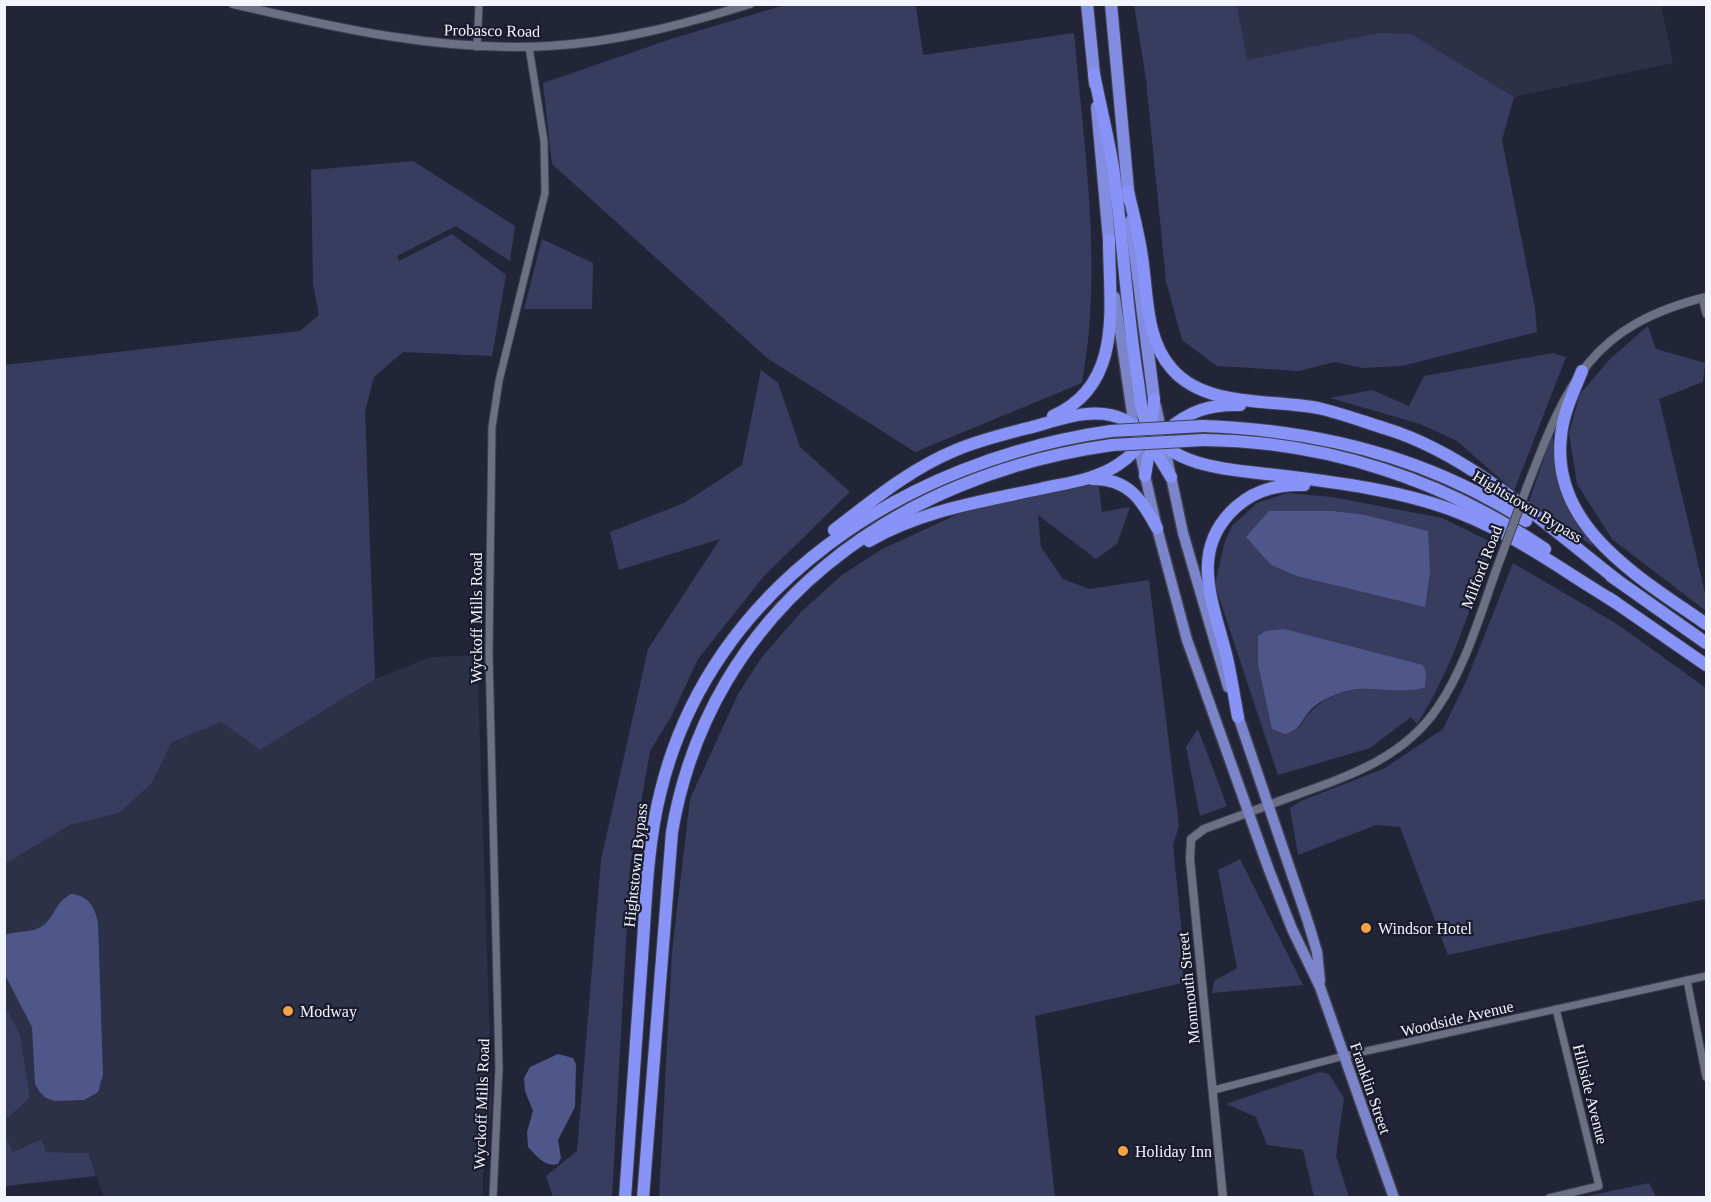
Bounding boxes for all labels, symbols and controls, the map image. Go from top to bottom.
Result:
street label: Probasco Road [444,21,540,40]
street label: Hightstown Bypass [1469,467,1586,547]
street label: Milford Road [1458,523,1505,611]
street label: Wyckoff Mills Road [468,552,486,684]
street label: Hightstown Bypass [621,802,651,928]
place label: Windsor Hotel [1378,920,1473,937]
marker: Windsor Hotel [1359,921,1373,935]
street label: Monmouth Street [1174,931,1203,1045]
street label: Woodside Avenue [1399,997,1515,1040]
place label: Modway [300,1003,357,1021]
marker: Modway [281,1004,295,1018]
street label: Wyckoff Mills Road [471,1038,493,1170]
street label: Franklin Street [1347,1040,1394,1137]
street label: Hillside Avenue [1570,1042,1611,1146]
place label: Holiday Inn [1135,1143,1212,1161]
marker: Holiday Inn [1116,1144,1130,1158]

